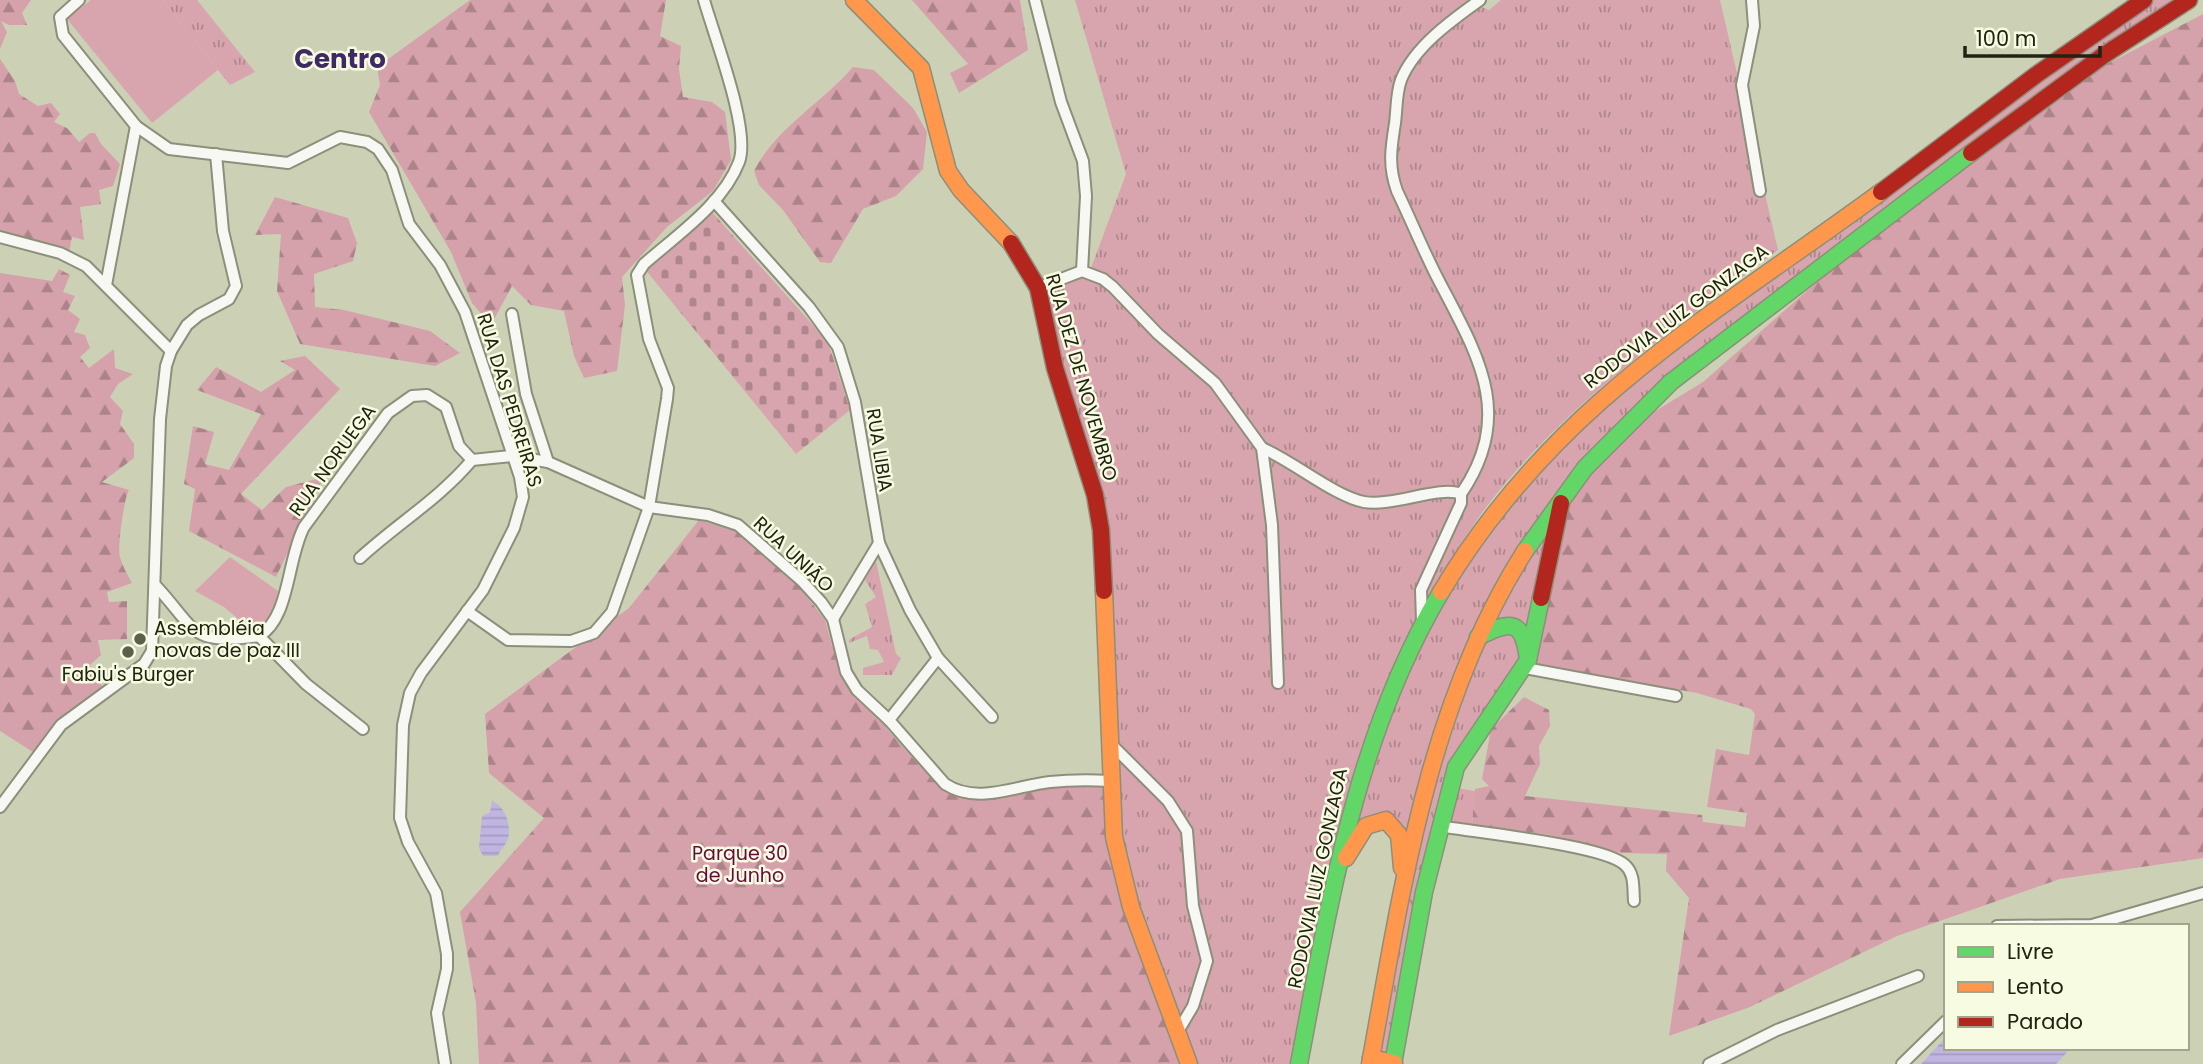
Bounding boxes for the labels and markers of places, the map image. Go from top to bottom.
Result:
place label: Assembléia novas de paz III [154,615,300,664]
marker: Assembléia novas de paz III [132,631,148,647]
marker: Fabiu's Burger [120,644,136,660]
place label: Fabiu's Burger [62,661,194,688]

